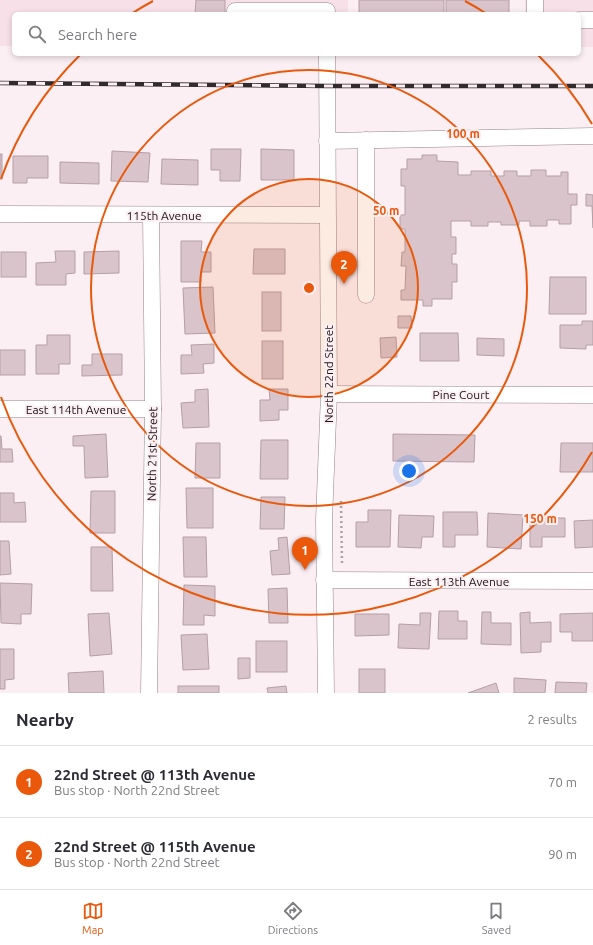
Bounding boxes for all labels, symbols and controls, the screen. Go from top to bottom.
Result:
search box [12,12,581,56]
icon: search [26,23,48,45]
text: Search here [58,26,137,43]
text: 100 m [446,127,480,140]
text: 50 m [373,204,399,217]
street label: 115th Avenue [126,209,202,222]
pin: 2 [331,251,357,284]
centre of rings [302,281,316,295]
street label: North 22nd Street [322,325,335,423]
street label: Pine Court [433,388,490,401]
street label: East 114th Avenue [26,403,126,416]
street label: North 21st Street [145,407,159,501]
your location [399,461,419,481]
text: 150 m [523,512,557,525]
pin: 1 [292,537,318,570]
street label: East 113th Avenue [409,575,509,588]
text: Nearby [16,710,74,729]
text: 2 results [527,712,577,726]
text: 22nd Street @ 113th Avenue [54,766,256,783]
text: 1 [25,775,33,789]
text: 70 m [548,775,577,789]
text: Bus stop · North 22nd Street [54,783,220,797]
text: 22nd Street @ 115th Avenue [54,838,256,855]
text: 2 [25,847,33,861]
text: 90 m [548,847,577,861]
text: Bus stop · North 22nd Street [54,855,220,869]
tab: Map [82,900,104,936]
tab: Directions [268,900,318,936]
tab: Saved [482,900,511,936]

